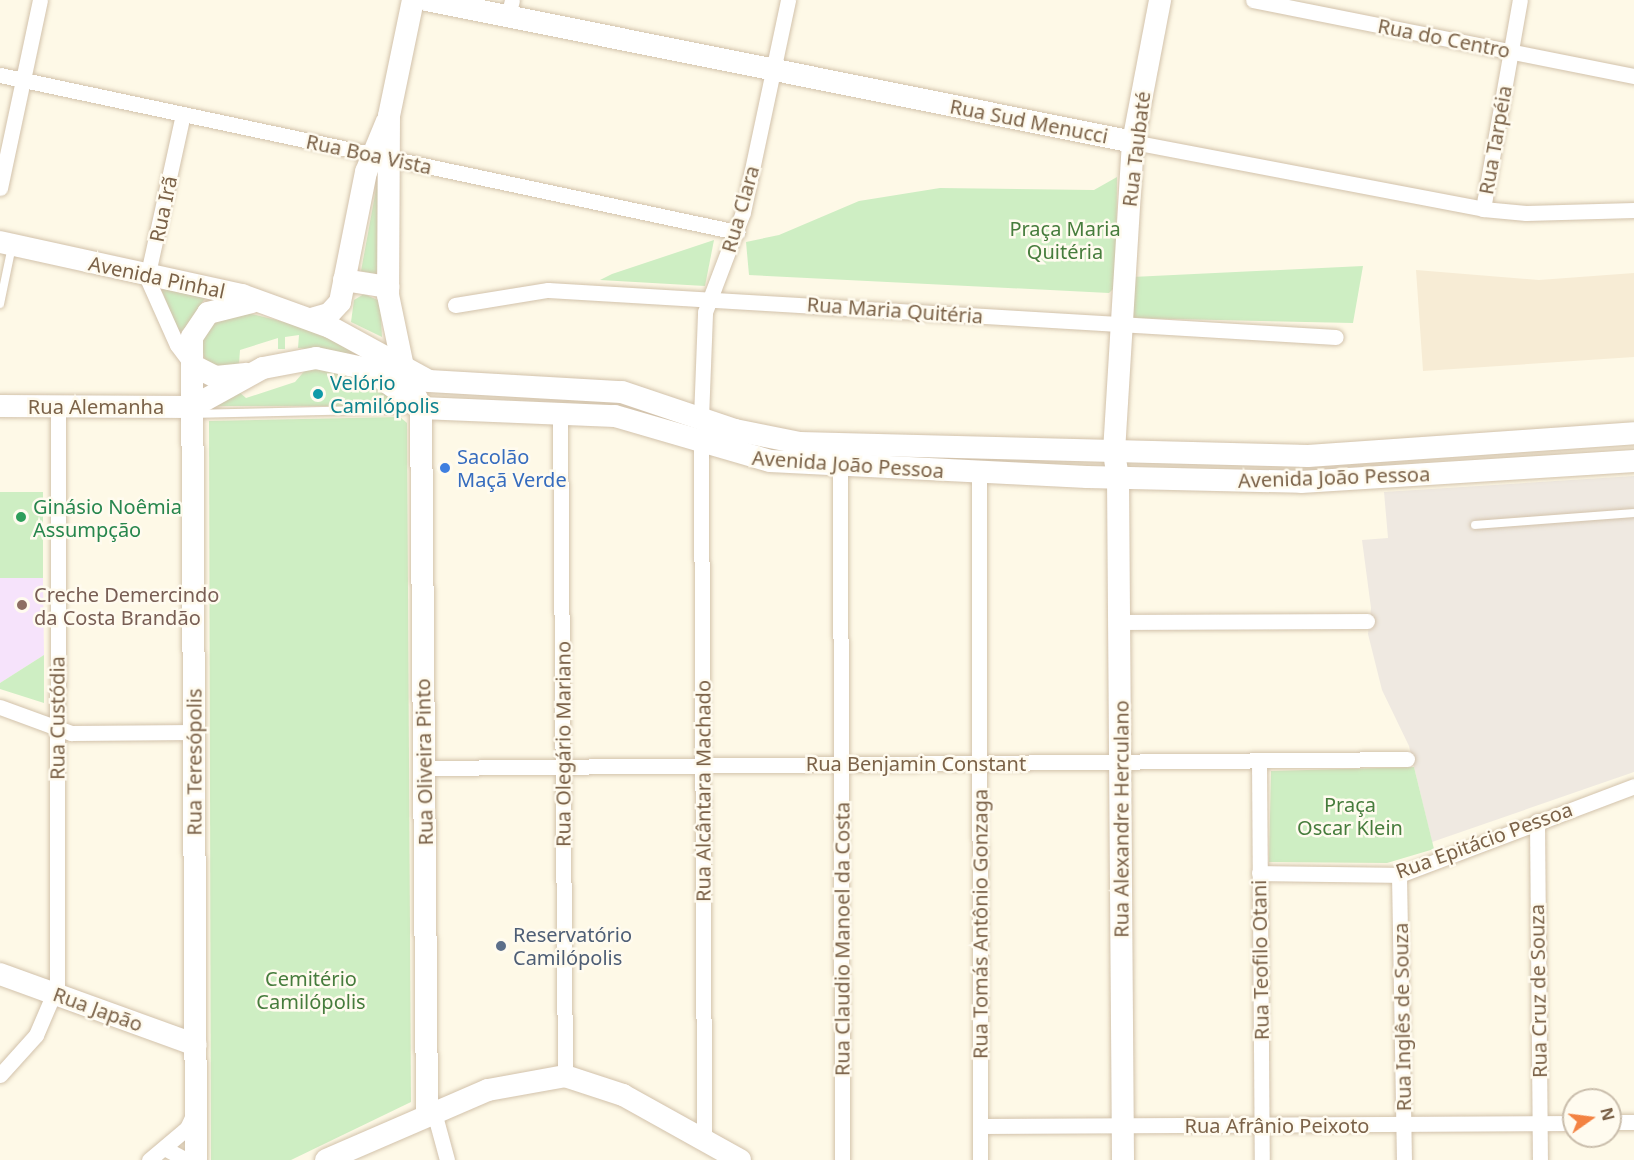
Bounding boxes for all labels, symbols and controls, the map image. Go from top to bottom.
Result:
street label: Rua do Centro [1376,13,1512,63]
street label: Rua Tarpéia [1474,84,1516,196]
street label: Rua Taubaté [1117,90,1155,208]
street label: Rua Sud Menucci [948,94,1110,148]
street label: Rua Boa Vista [304,129,434,179]
street label: Rua Clara [716,163,764,255]
street label: Rua Irã [144,174,182,244]
park label: Praça Maria Quitéria [1009,217,1121,264]
street label: Avenida Pinhal [87,251,227,303]
street label: Rua Maria Quitéria [806,292,984,328]
place label: Velório Camilópolis [330,371,439,418]
marker: Velório Camilópolis [311,387,325,401]
street label: Rua Alemanha [28,394,164,418]
place label: Sacolão Maçã Verde [457,444,567,491]
street label: Avenida João Pessoa [751,445,945,483]
marker: Sacolão Maçã Verde [438,461,452,475]
street label: Avenida João Pessoa [1237,462,1431,492]
place label: Ginásio Noêmia Assumpção [33,494,182,541]
marker: Ginásio Noêmia Assumpção [14,510,28,524]
place label: Creche Demercindo da Costa Brandão [34,582,219,629]
marker: Creche Demercindo da Costa Brandão [15,598,29,612]
street label: Rua Olegário Mariano [551,641,575,847]
street label: Rua Custódia [45,656,69,780]
street label: Rua Oliveira Pinto [411,678,437,846]
street label: Rua Alcântara Machado [691,680,715,902]
street label: Rua Teresópolis [182,688,206,836]
street label: Rua Alexandre Herculano [1109,700,1133,938]
street label: Rua Benjamin Constant [806,751,1026,775]
street label: Rua Tomás Antônio Gonzaga [968,789,992,1059]
park label: Praça Oscar Klein [1297,793,1403,840]
street label: Rua Epitácio Pessoa [1392,797,1576,883]
street label: Rua Claudio Manoel da Costa [830,802,854,1076]
street label: Rua Teofilo Otani [1247,880,1273,1040]
street label: Rua Cruz de Souza [1524,904,1552,1078]
place label: Reservatório Camilópolis [513,922,632,969]
street label: Rua Inglês de Souza [1388,922,1416,1112]
marker: Reservatório Camilópolis [494,939,508,953]
park label: Cemitério Camilópolis [256,967,366,1014]
street label: Rua Japão [50,982,146,1036]
north arrow [1562,1088,1622,1148]
text: N [1595,1105,1620,1123]
street label: Rua Afrânio Peixoto [1185,1113,1369,1137]

